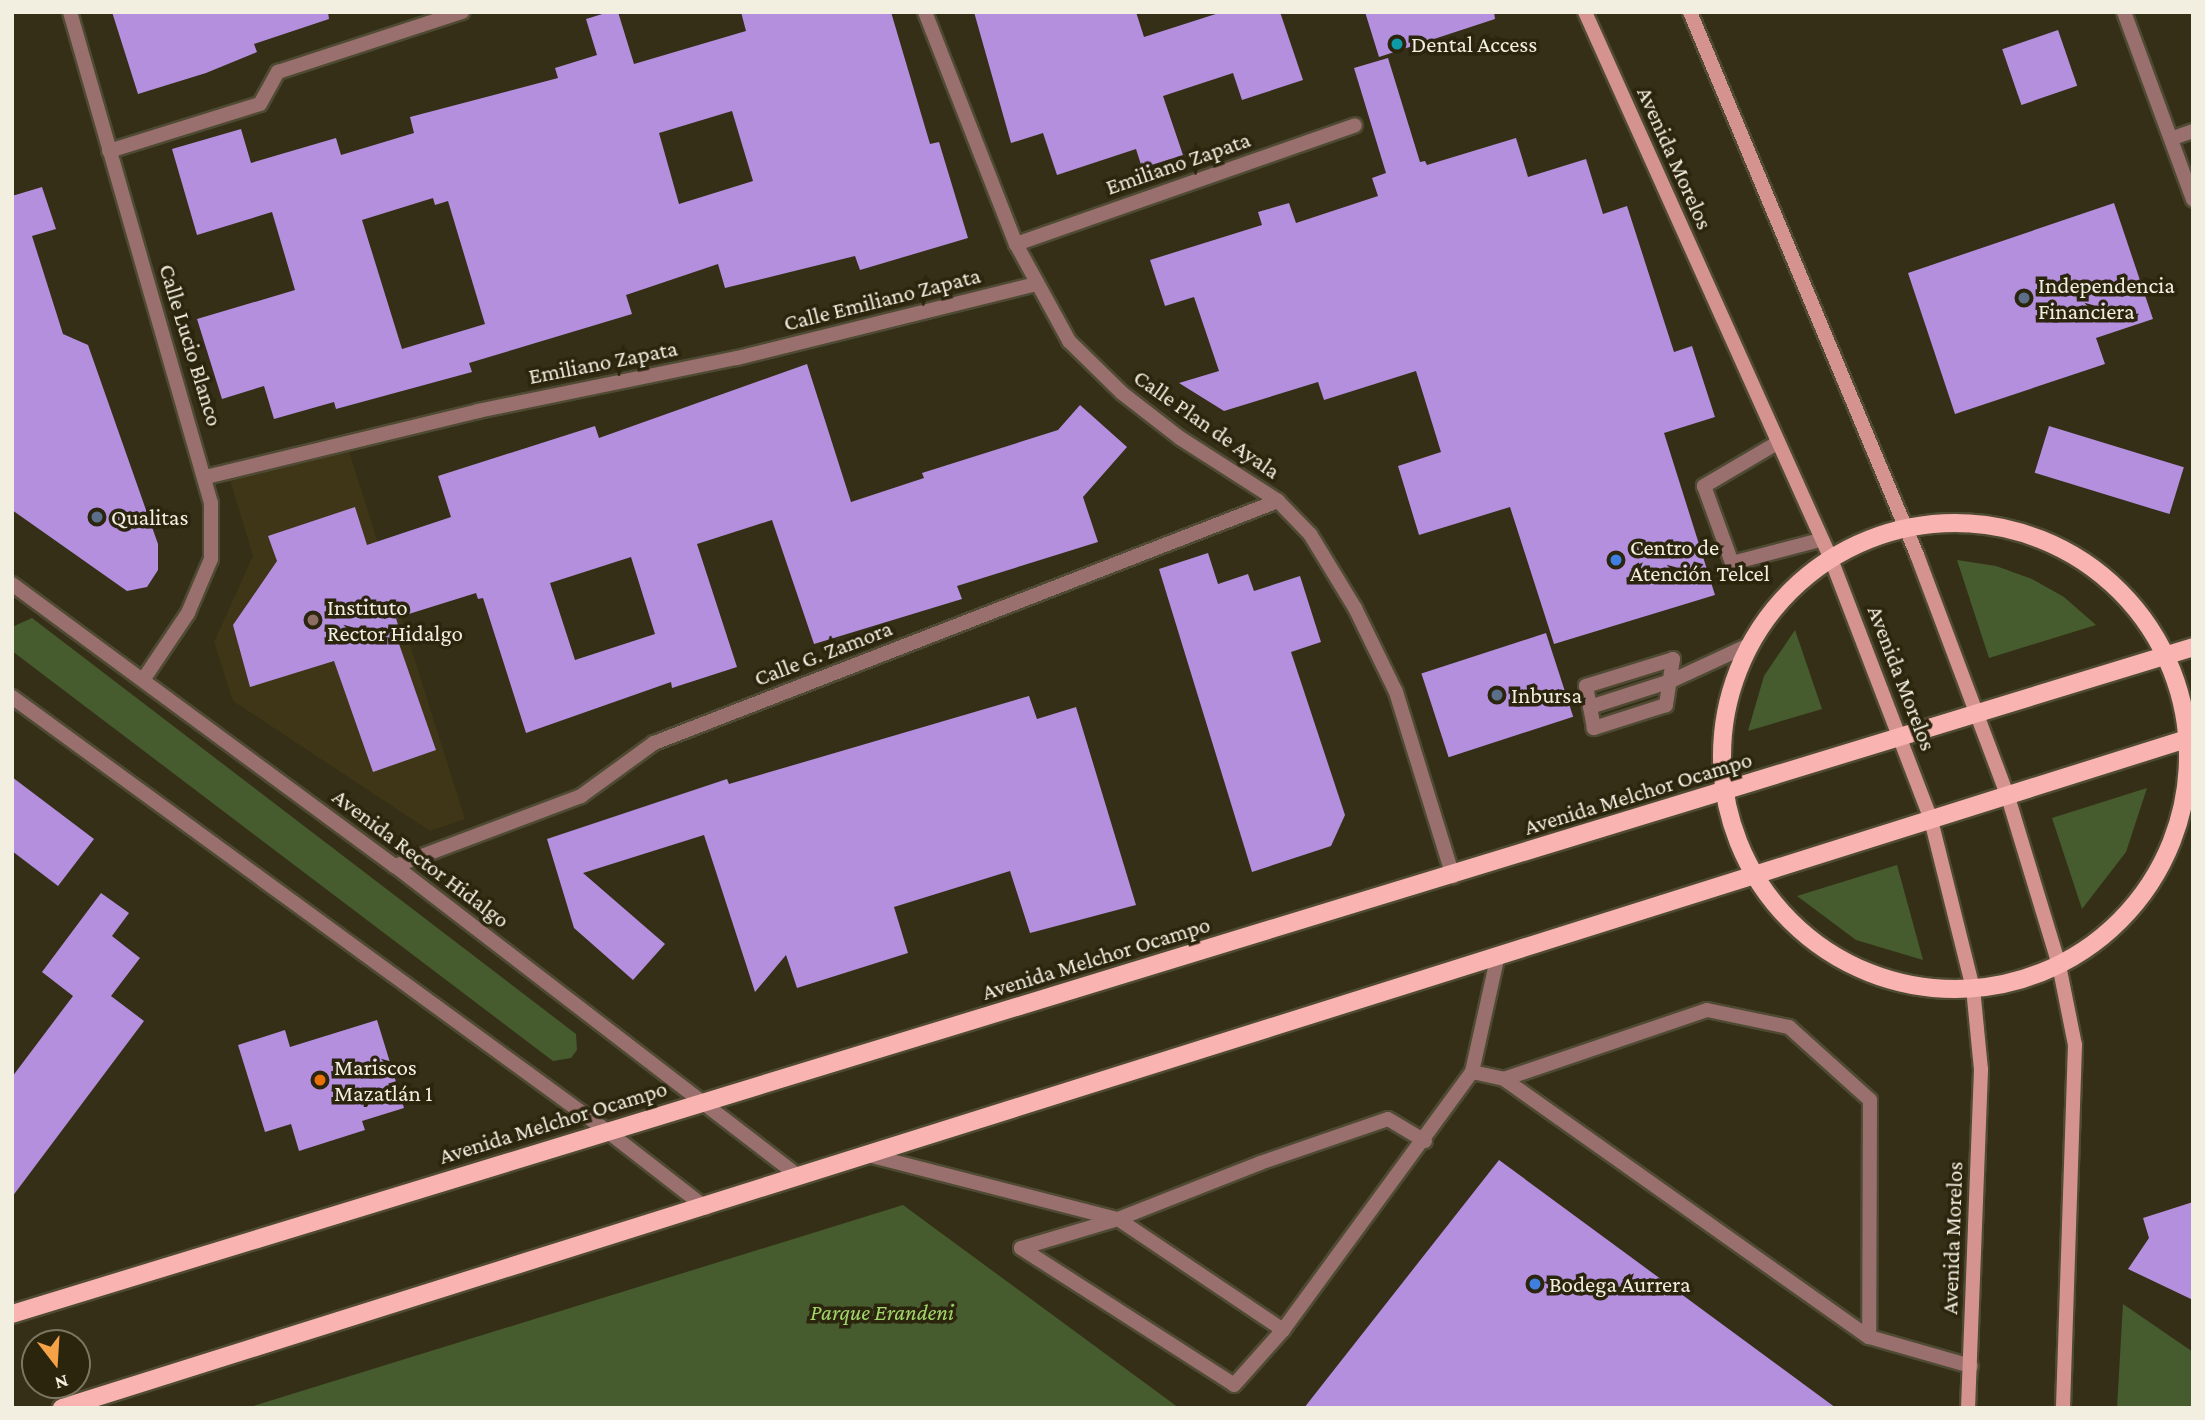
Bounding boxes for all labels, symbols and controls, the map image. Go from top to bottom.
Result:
place label: Dental Access [1411,30,1537,58]
marker: Dental Access [1389,36,1405,52]
street label: Avenida Morelos [1631,82,1719,234]
street label: Emiliano Zapata [1102,125,1254,201]
street label: Calle Lucio Blanco [153,261,229,429]
street label: Calle Emiliano Zapata [781,261,983,337]
place label: Independencia Financiera [2038,271,2175,325]
marker: Independencia Financiera [2016,290,2032,306]
street label: Emiliano Zapata [526,334,680,390]
street label: Calle Plan de Ayala [1128,363,1286,485]
place label: Qualitas [111,503,188,531]
marker: Qualitas [89,509,105,525]
place label: Centro de Atención Telcel [1630,533,1770,587]
marker: Centro de Atención Telcel [1608,552,1624,568]
place label: Instituto Rector Hidalgo [327,593,463,647]
street label: Avenida Morelos [1862,601,1942,755]
marker: Instituto Rector Hidalgo [305,612,321,628]
street label: Calle G. Zamora [750,614,896,692]
place label: Inbursa [1511,681,1582,709]
marker: Inbursa [1489,687,1505,703]
street label: Avenida Melchor Ocampo [1521,745,1755,841]
street label: Avenida Rector Hidalgo [327,782,515,934]
street label: Avenida Melchor Ocampo [979,910,1213,1006]
place label: Mariscos Mazatlán 1 [334,1053,433,1107]
marker: Mariscos Mazatlán 1 [312,1072,328,1088]
street label: Avenida Melchor Ocampo [436,1074,670,1170]
street label: Avenida Morelos [1936,1161,1968,1315]
place label: Bodega Aurrera [1549,1270,1691,1298]
marker: Bodega Aurrera [1527,1276,1543,1292]
park label: Parque Erandeni [810,1298,954,1326]
north arrow [21,1329,91,1399]
text: N [52,1371,71,1395]

